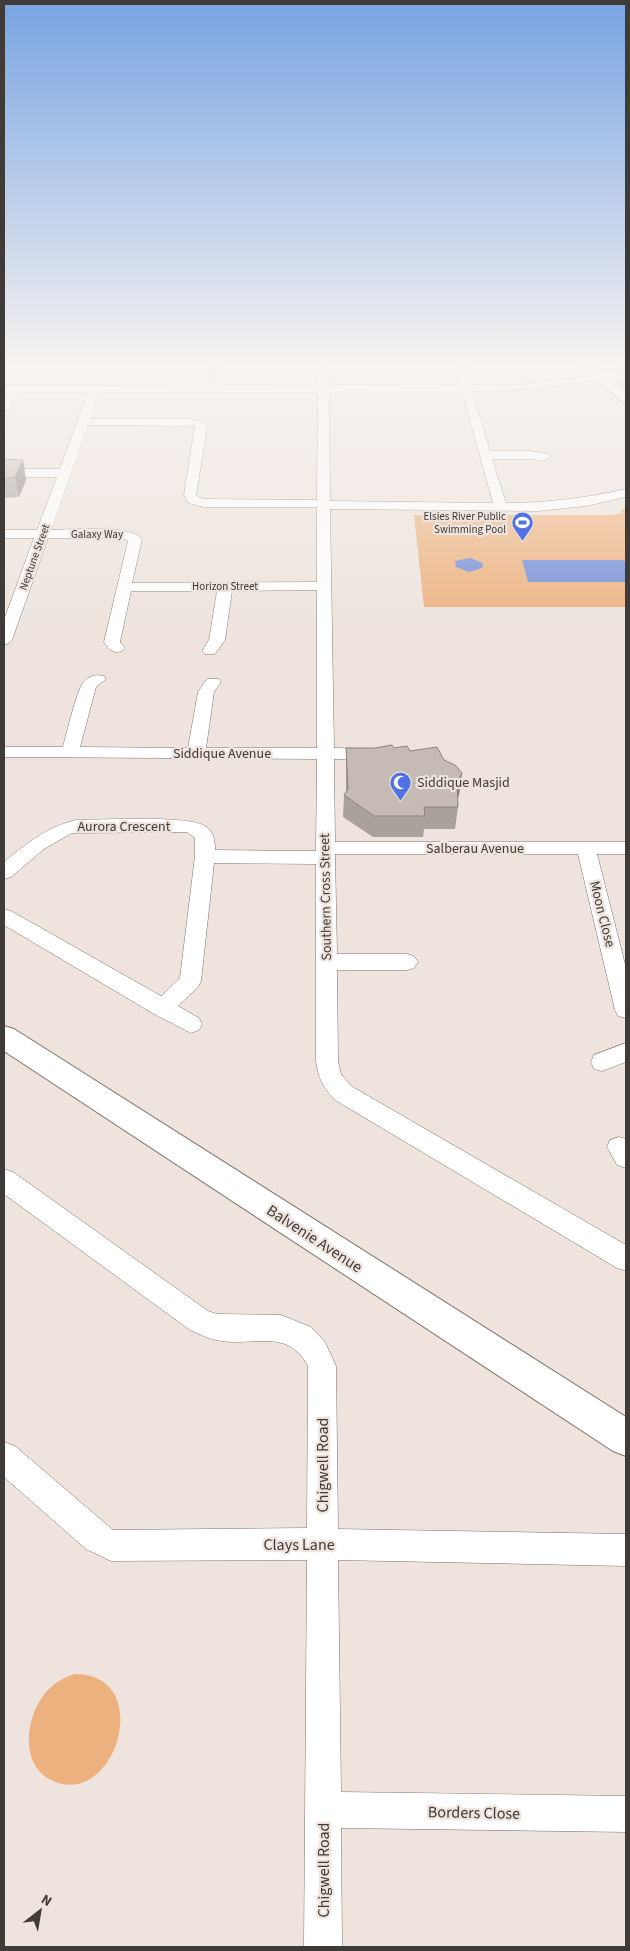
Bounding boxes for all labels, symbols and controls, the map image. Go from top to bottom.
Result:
place label: Elsies River Public Swimming Pool [423,509,506,537]
sports icon: Elsies River Public Swimming Pool [510,510,534,541]
street label: Neptune Street [16,522,53,592]
street label: Galaxy Way [71,527,123,542]
street label: Horizon Street [192,579,258,594]
street label: Siddique Avenue [173,744,271,764]
mosque icon: Siddique Masjid [389,770,413,801]
place label: Siddique Masjid [417,773,510,793]
street label: Aurora Crescent [78,817,171,837]
street label: Southern Cross Street [315,833,337,961]
street label: Salberau Avenue [426,839,524,859]
street label: Moon Close [584,879,620,950]
street label: Balvenie Avenue [262,1200,367,1278]
street label: Chigwell Road [312,1418,334,1512]
street label: Clays Lane [263,1534,335,1556]
street label: Borders Close [428,1801,520,1825]
street label: Chigwell Road [313,1823,335,1917]
north arrow [15,1886,65,1936]
text: N [37,1890,55,1912]

